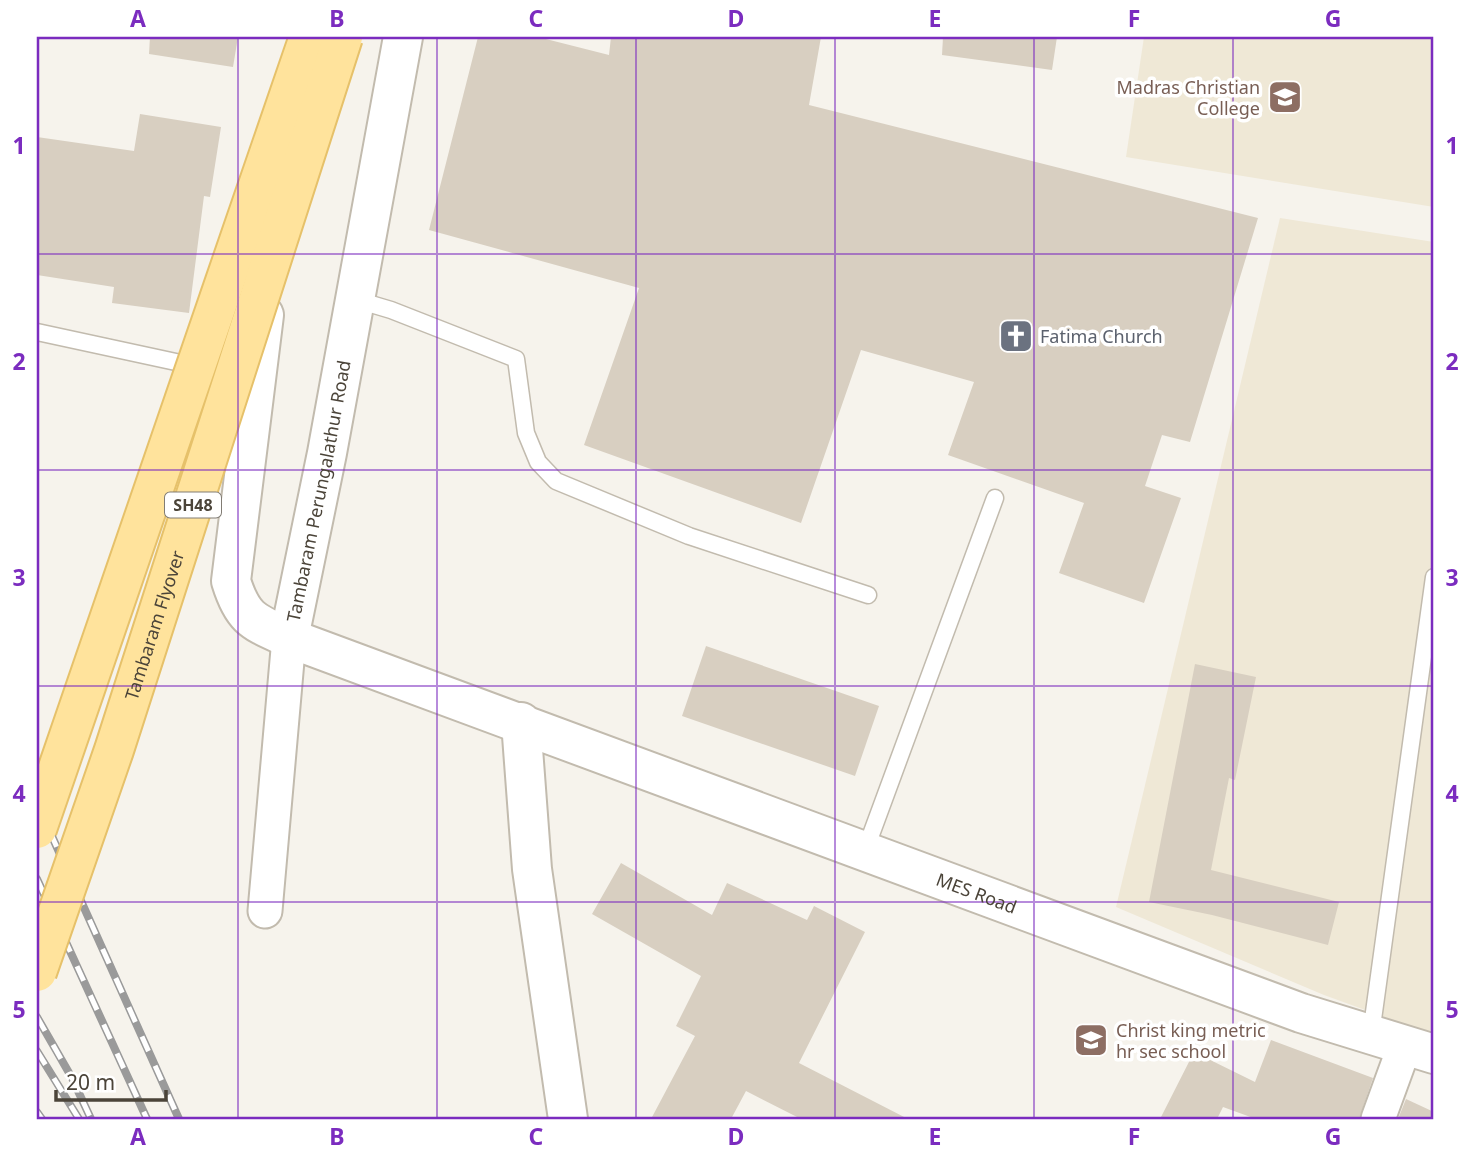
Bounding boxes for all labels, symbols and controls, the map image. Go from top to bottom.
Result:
text: A [130,2,146,34]
text: B [329,2,345,34]
text: C [529,2,544,34]
text: D [728,2,744,34]
text: E [929,2,941,34]
text: F [1128,2,1140,34]
text: G [1325,2,1341,34]
place label: Madras Christian College [1116,75,1260,120]
school or university icon: Madras Christian College [1266,78,1304,116]
text: 1 [12,129,26,161]
text: 1 [1445,129,1459,161]
church icon: Fatima Church [997,317,1035,355]
place label: Fatima Church [1040,324,1163,348]
text: 2 [12,345,26,377]
text: 2 [1445,345,1459,377]
street label: Tambaram Perungalathur Road [281,358,356,624]
road number: SH48 [165,492,221,518]
street label: Tambaram Flyover [119,547,190,703]
text: 3 [12,561,26,593]
text: 3 [1445,561,1459,593]
text: 4 [12,777,26,809]
text: 4 [1445,777,1459,809]
street label: MES Road [933,867,1020,919]
text: 5 [12,993,26,1025]
text: 5 [1445,993,1459,1025]
place label: Christ king metric hr sec school [1116,1018,1266,1063]
school or university icon: Christ king metric hr sec school [1072,1021,1110,1059]
scale bar [56,1058,166,1102]
text: 20 m [66,1068,115,1096]
text: A [130,1120,146,1152]
text: B [329,1120,345,1152]
text: C [529,1120,544,1152]
text: D [728,1120,744,1152]
text: E [929,1120,941,1152]
text: F [1128,1120,1140,1152]
text: G [1325,1120,1341,1152]

